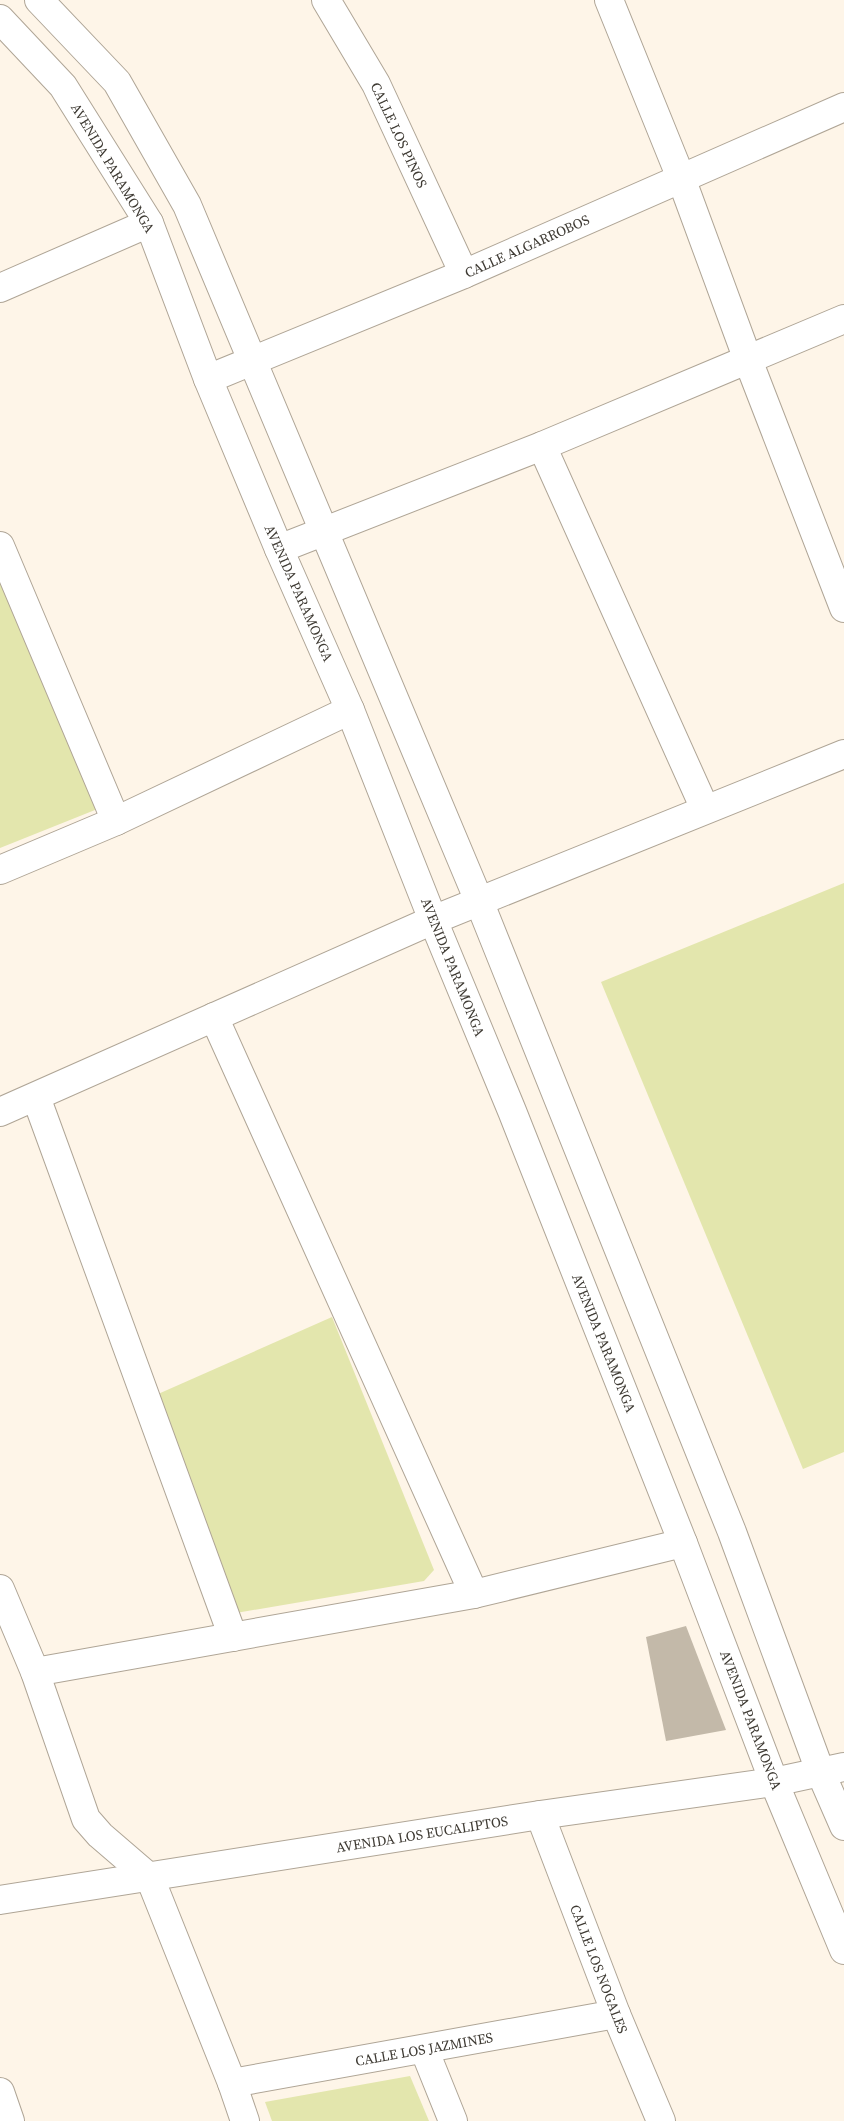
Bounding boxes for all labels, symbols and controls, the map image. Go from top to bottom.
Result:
street label: CALLE LOS PINOS [366,79,432,191]
street label: AVENIDA PARAMONGA [66,99,160,237]
street label: CALLE ALGARROBOS [461,209,593,283]
street label: AVENIDA PARAMONGA [260,521,339,665]
street label: AVENIDA PARAMONGA [416,895,490,1040]
street label: AVENIDA PARAMONGA [567,1271,641,1416]
street label: AVENIDA PARAMONGA [715,1647,787,1793]
street label: AVENIDA LOS EUCALIPTOS [335,1811,509,1857]
street label: CALLE LOS NOGALES [565,1902,633,2036]
street label: CALLE LOS JAZMINES [354,2027,494,2071]

